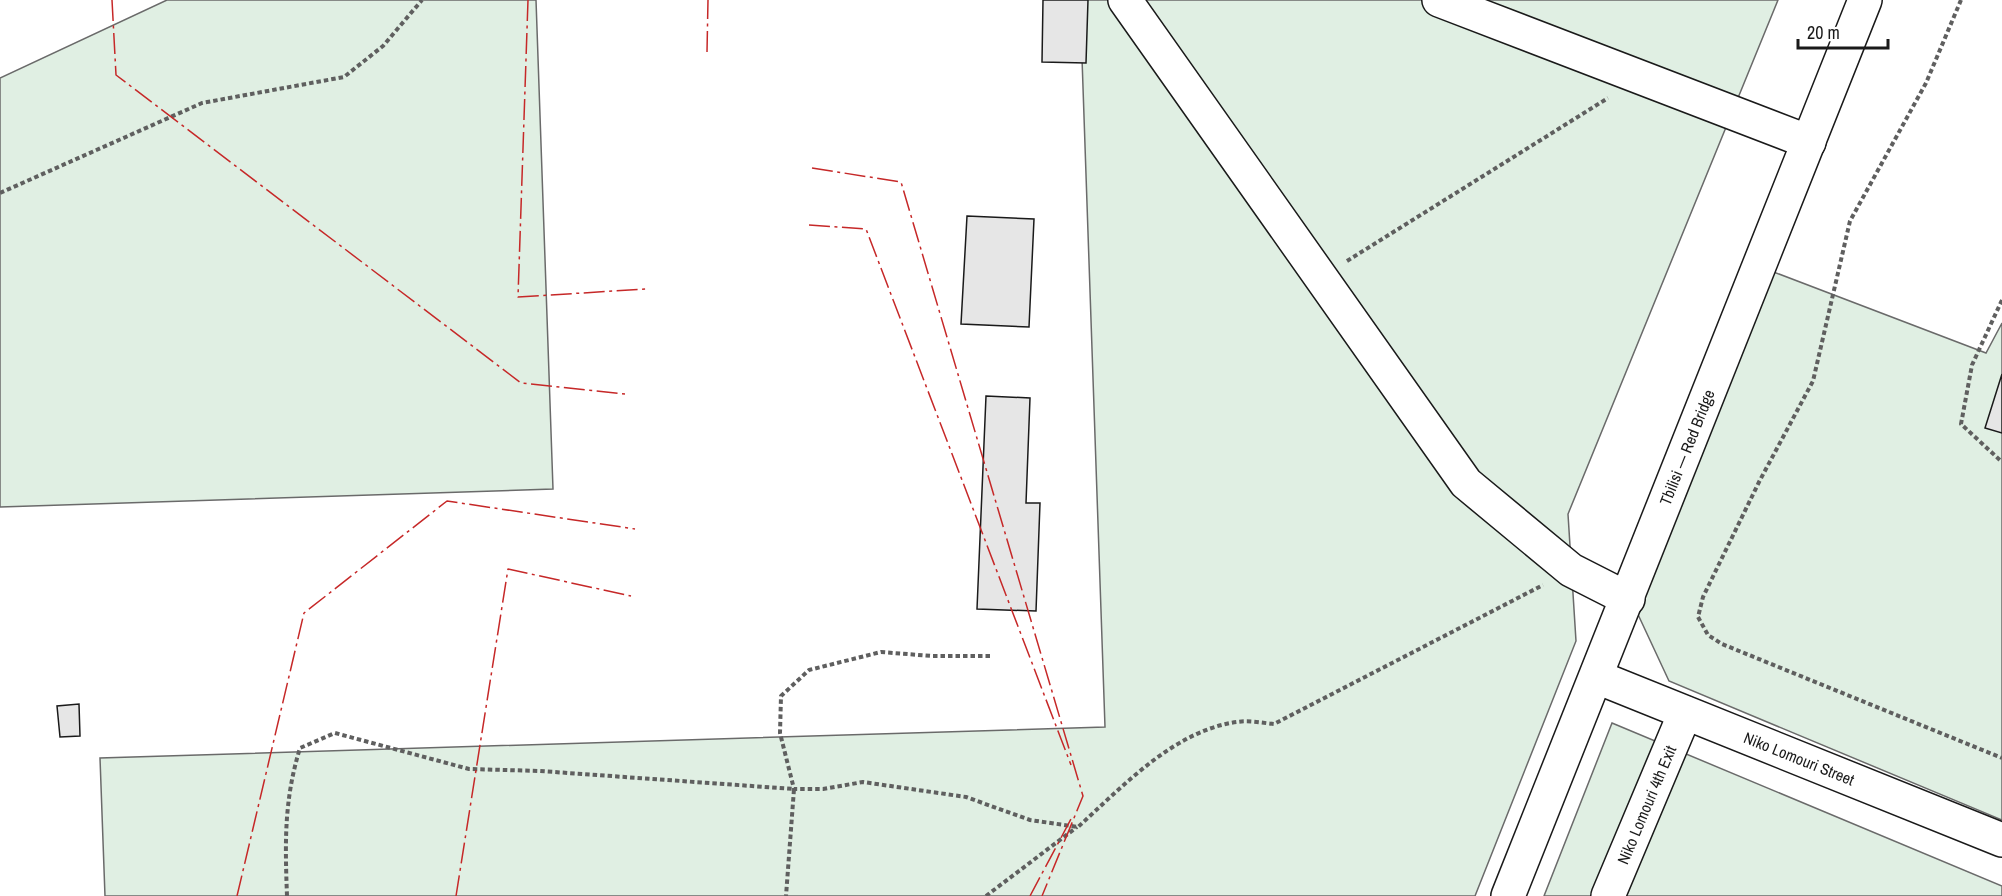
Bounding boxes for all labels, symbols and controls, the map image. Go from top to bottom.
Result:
scale bar [1798,12,1888,50]
text: 20 m [1807,20,1840,45]
street label: Tbilisi — Red Bridge [1654,386,1720,508]
street label: Niko Lomouri Street [1741,726,1858,791]
street label: Niko Lomouri 4th Exit [1612,742,1681,868]

